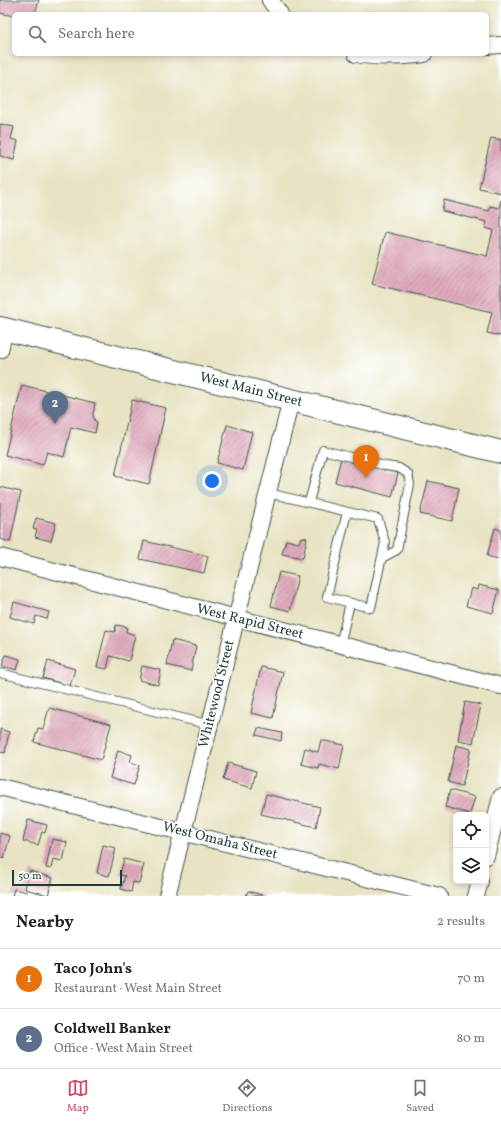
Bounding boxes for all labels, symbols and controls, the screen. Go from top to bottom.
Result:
search box [12,12,489,56]
icon: search [26,23,48,45]
text: Search here [58,24,135,45]
street label: West Main Street [198,368,304,412]
pin: 2 [42,391,68,424]
pin: 1 [353,445,379,478]
your location [202,471,222,491]
street label: West Rapid Street [195,600,305,644]
street label: Whitewood Street [194,638,240,750]
map controls [453,812,489,884]
button: locate [453,812,489,848]
street label: West Omaha Street [161,818,279,864]
button: layers [453,848,489,884]
scale bar [12,868,122,887]
text: 50 m [18,869,42,884]
text: Nearby [16,911,74,934]
text: 2 results [437,913,485,931]
text: Taco John's [54,959,132,980]
text: 1 [26,970,32,988]
text: 70 m [457,970,485,988]
text: Restaurant · West Main Street [54,980,222,998]
text: Coldwell Banker [54,1019,171,1040]
text: 2 [26,1030,32,1048]
text: 80 m [456,1030,485,1048]
text: Office · West Main Street [54,1040,193,1058]
tab: Map [67,1077,89,1116]
tab: Directions [222,1077,273,1116]
tab: Saved [406,1077,434,1116]

